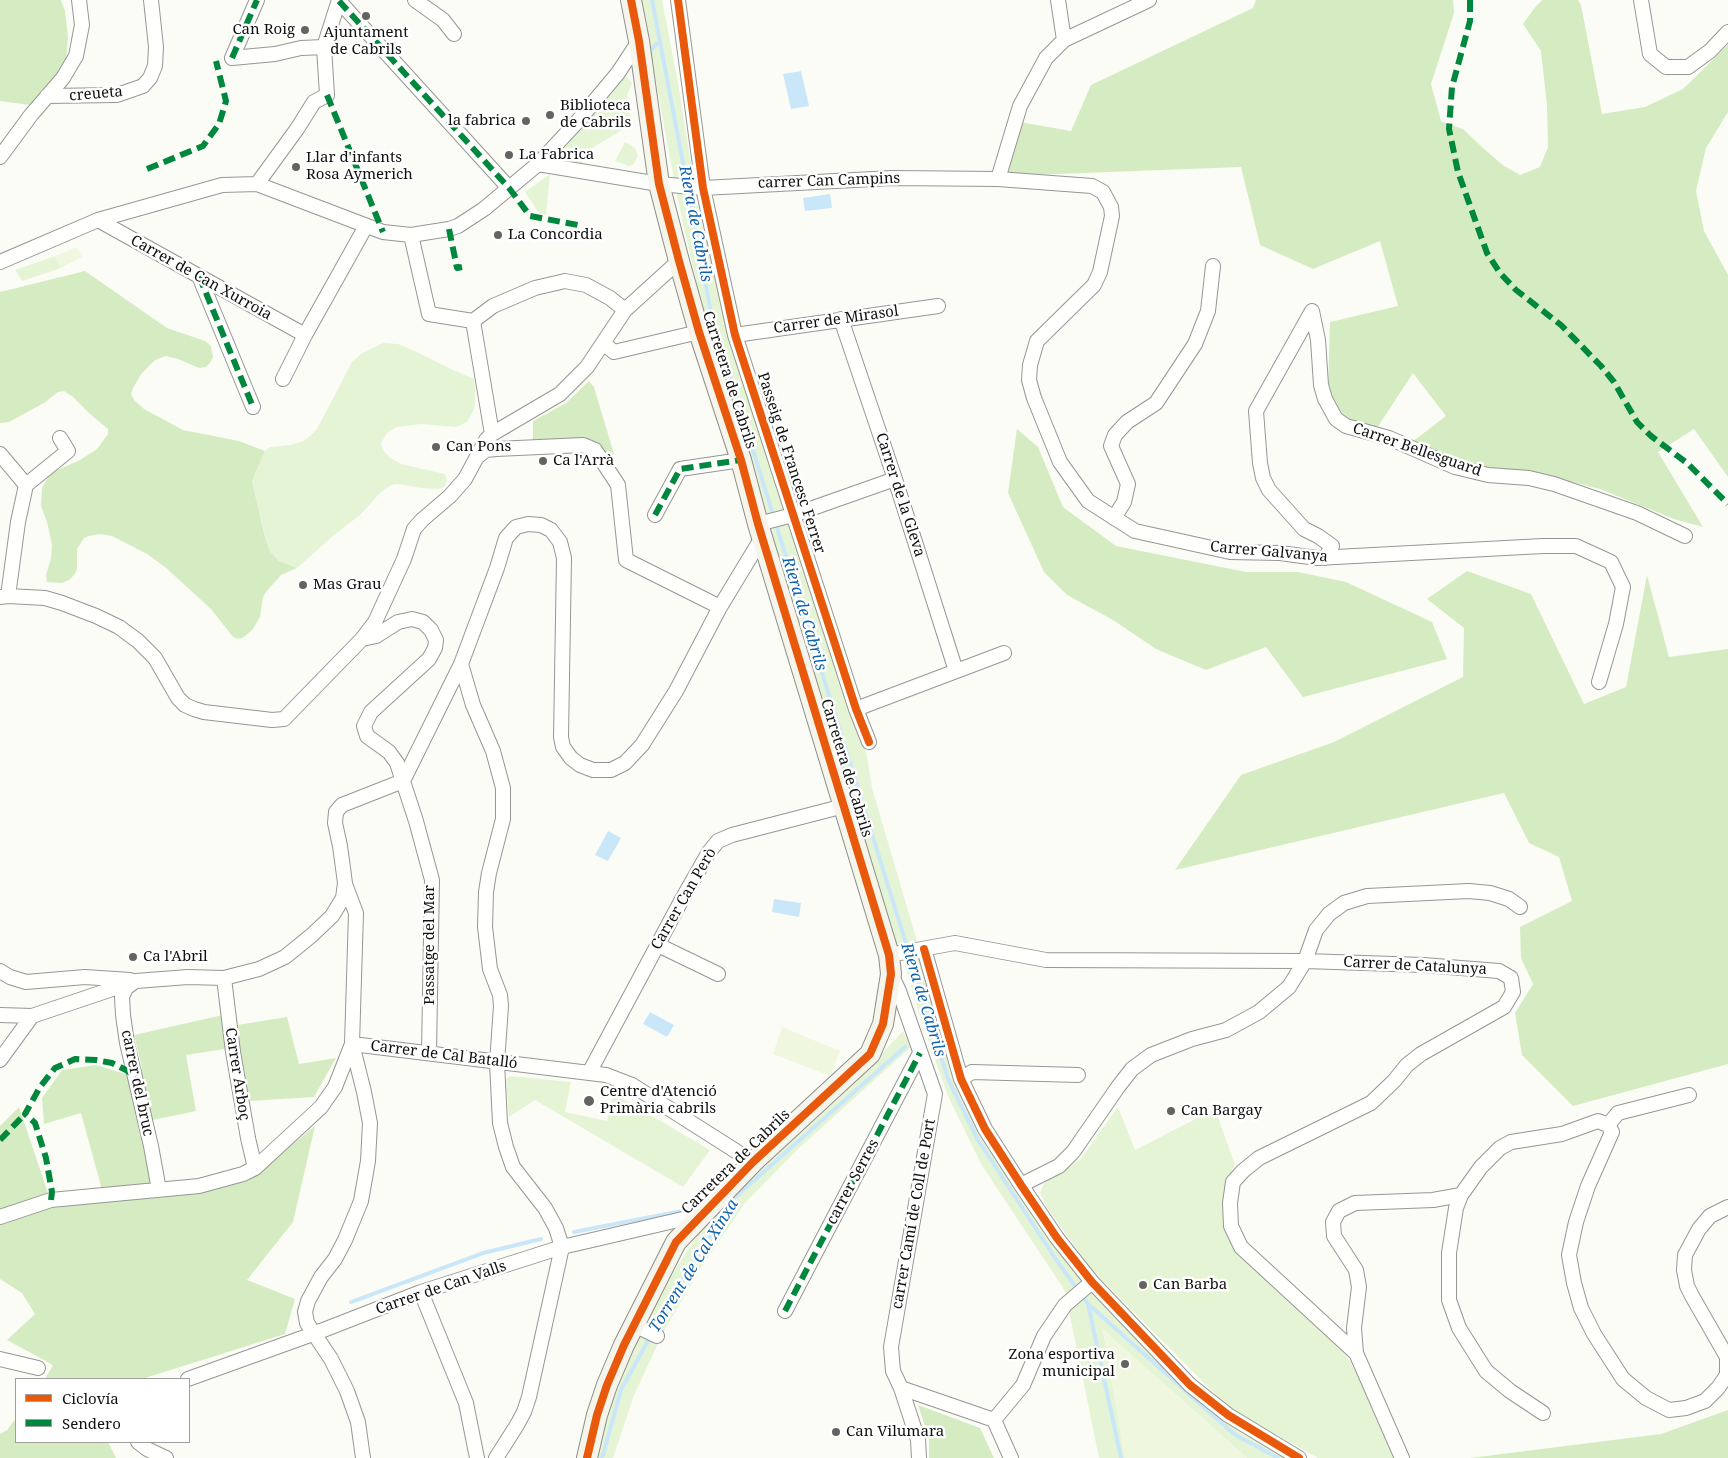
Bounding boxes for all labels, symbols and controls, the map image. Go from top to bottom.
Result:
marker: Ajuntament de Cabrils [360,10,372,22]
place label: Can Roig [232,21,295,39]
marker: Can Roig [299,24,311,36]
place label: Ajuntament de Cabrils [323,24,409,59]
street label: creueta [68,83,124,105]
place label: Biblioteca de Cabrils [560,97,631,132]
marker: Biblioteca de Cabrils [544,109,556,121]
place label: la fabrica [448,112,516,130]
marker: la fabrica [520,115,532,127]
place label: La Fabrica [519,146,594,164]
place label: Llar d'infants Rosa Aymerich [306,149,413,184]
marker: La Fabrica [503,149,515,161]
marker: Llar d'infants Rosa Aymerich [290,161,302,173]
water label: Riera de Cabrils [674,164,716,284]
street label: carrer Can Campins [758,170,900,192]
place label: La Concordia [508,226,603,244]
marker: La Concordia [492,229,504,241]
street label: Carrer de Can Xurroia [127,232,275,324]
street label: Carrer de Mirasol [772,302,900,338]
street label: Carretera de Cabrils [698,309,760,451]
street label: Passeig de Francesc Ferrer [753,370,829,556]
street label: Carrer Bellesguard [1350,420,1484,480]
street label: Carrer de la Gleva [871,431,929,559]
place label: Can Pons [446,438,511,456]
marker: Can Pons [430,441,442,453]
place label: Ca l'Arrà [553,452,614,470]
marker: Ca l'Arrà [537,455,549,467]
street label: Carrer Galvanya [1209,538,1329,566]
water label: Riera de Cabrils [778,555,830,673]
place label: Mas Grau [313,576,382,594]
marker: Mas Grau [297,579,309,591]
street label: Carretera de Cabrils [816,697,876,839]
street label: Carrer Can Però [648,845,720,953]
street label: Passatge del Mar [421,885,439,1005]
water label: Riera de Cabrils [897,941,949,1059]
place label: Ca l'Abril [143,948,208,966]
marker: Ca l'Abril [127,951,139,963]
street label: Carrer de Catalunya [1343,953,1487,979]
street label: Carrer Arboç [221,1026,253,1122]
street label: carrer del bruc [117,1028,157,1138]
street label: Carrer de Cal Batalló [369,1037,519,1073]
place label: Centre d'Atenció Primària cabrils [600,1083,717,1118]
marker: Centre d'Atenció Primària cabrils [582,1094,596,1108]
place label: Can Bargay [1181,1102,1262,1120]
marker: Can Bargay [1165,1105,1177,1117]
street label: Carretera de Cabrils [678,1106,794,1218]
street label: carrer Camí de Coll de Port [888,1117,940,1311]
street label: carrer Serres [823,1136,883,1228]
water label: Torrent de Cal Xinxa [645,1196,743,1336]
street label: Carrer de Can Valls [373,1257,509,1319]
place label: Can Barba [1153,1276,1227,1294]
marker: Can Barba [1137,1279,1149,1291]
place label: Zona esportiva municipal [1009,1346,1115,1381]
marker: Zona esportiva municipal [1119,1358,1131,1370]
legend [15,1378,190,1443]
text: Ciclovía [62,1388,119,1408]
text: Sendero [62,1413,121,1433]
place label: Can Vilumara [846,1423,944,1441]
marker: Can Vilumara [830,1426,842,1438]

